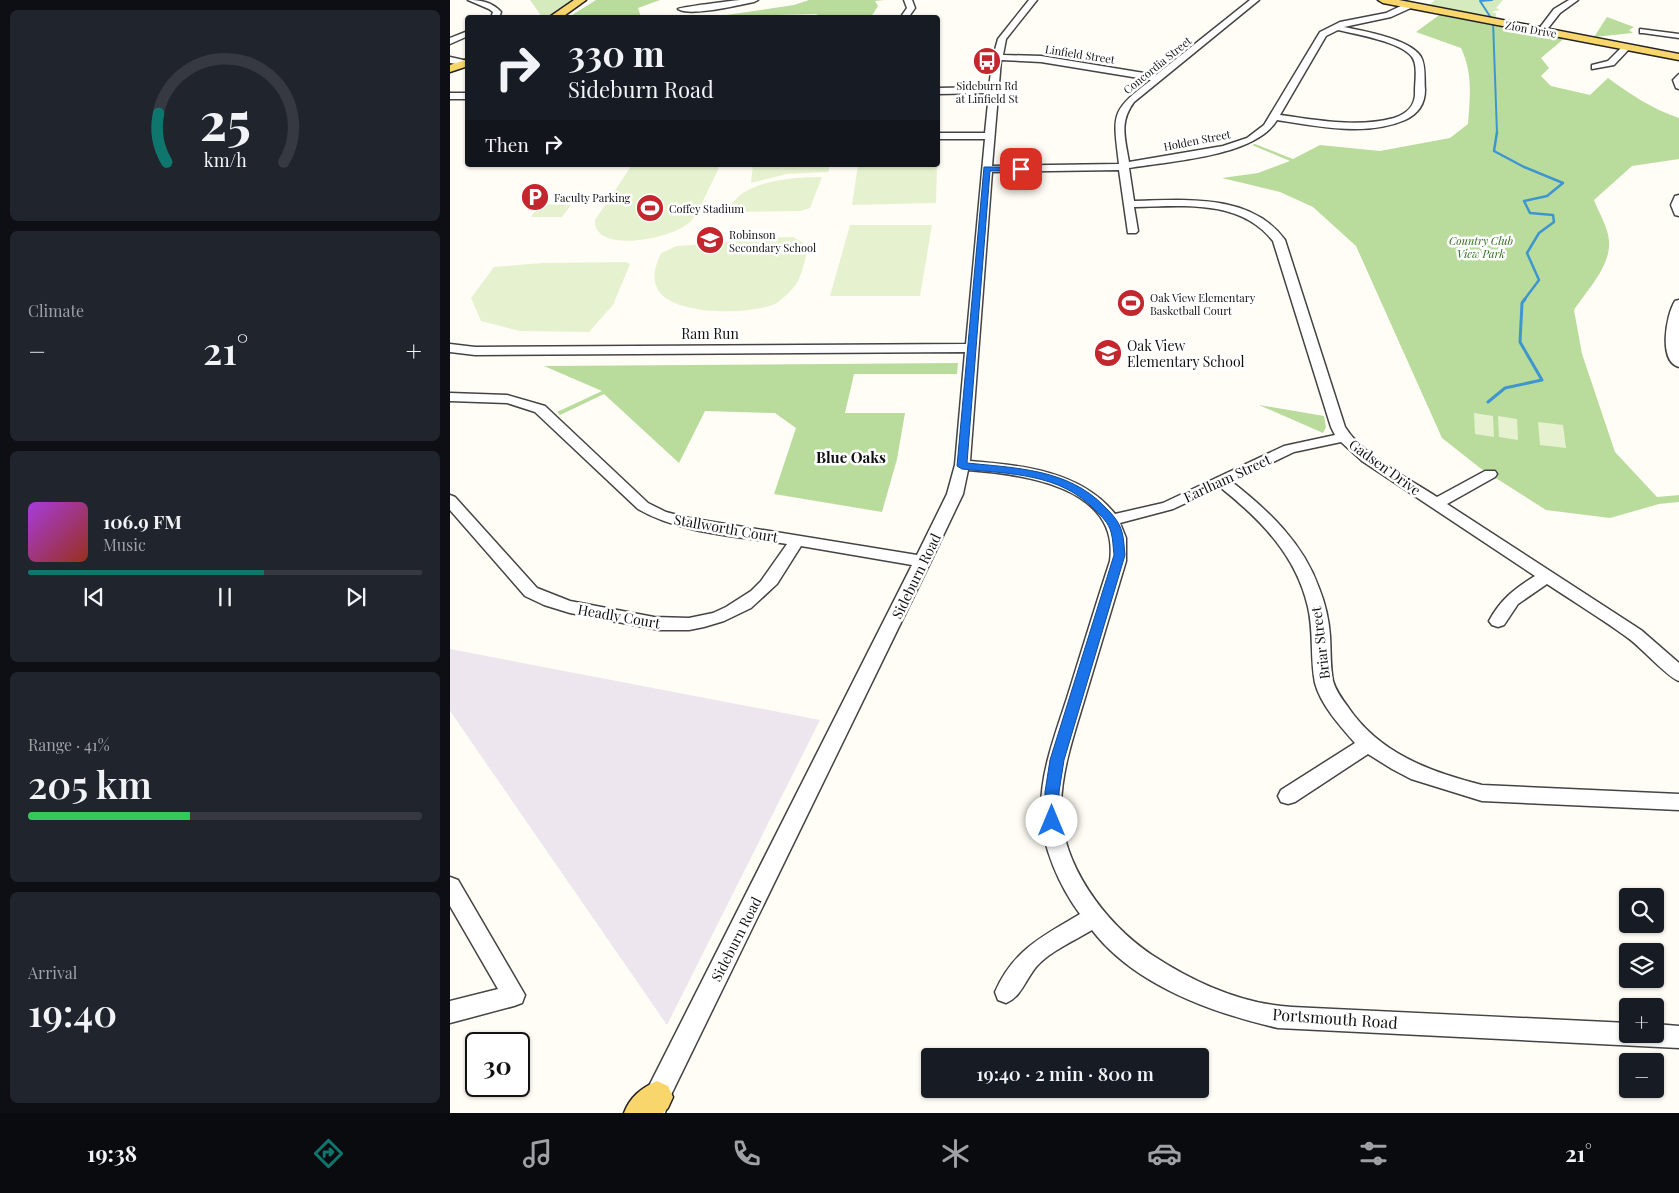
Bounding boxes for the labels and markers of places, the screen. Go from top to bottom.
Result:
bus stop icon: Sideburn Rd at Linfield St [972,46,1002,76]
place label: Sideburn Rd at Linfield St [956,78,1018,106]
pin [1000,148,1042,190]
parking icon: Faculty Parking [520,182,550,212]
place label: Faculty Parking [554,190,631,205]
sports icon: Coffey Stadium [635,193,665,223]
place label: Coffey Stadium [669,201,744,216]
school or university icon: Robinson Secondary School [695,225,725,255]
place label: Robinson Secondary School [729,227,816,255]
sports icon: Oak View Elementary Basketball Court [1116,288,1146,318]
place label: Oak View Elementary Basketball Court [1150,290,1256,318]
place label: Oak View Elementary School [1127,336,1245,371]
school or university icon: Oak View Elementary School [1093,338,1123,368]

